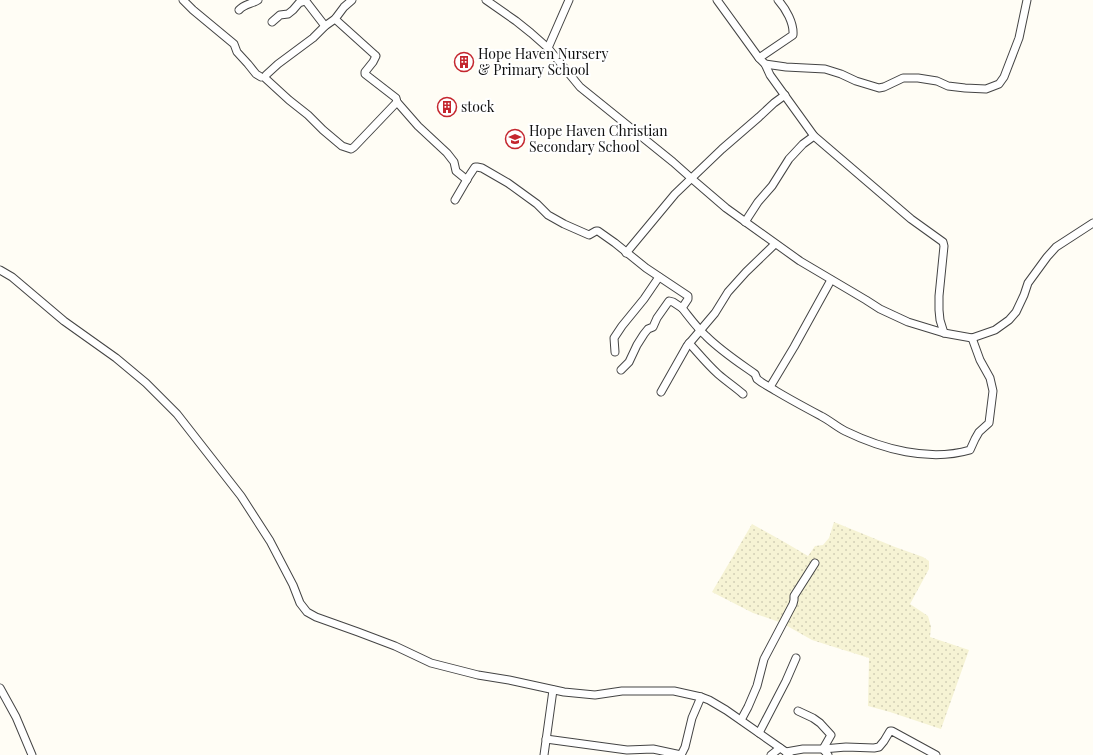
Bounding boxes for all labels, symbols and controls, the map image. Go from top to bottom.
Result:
place label: Hope Haven Nursery & Primary School [478,44,608,79]
building icon: Hope Haven Nursery & Primary School [453,51,475,73]
building icon: stock [436,96,458,118]
place label: stock [461,97,495,116]
place label: Hope Haven Christian Secondary School [529,121,668,156]
school or university icon: Hope Haven Christian Secondary School [504,128,526,150]

